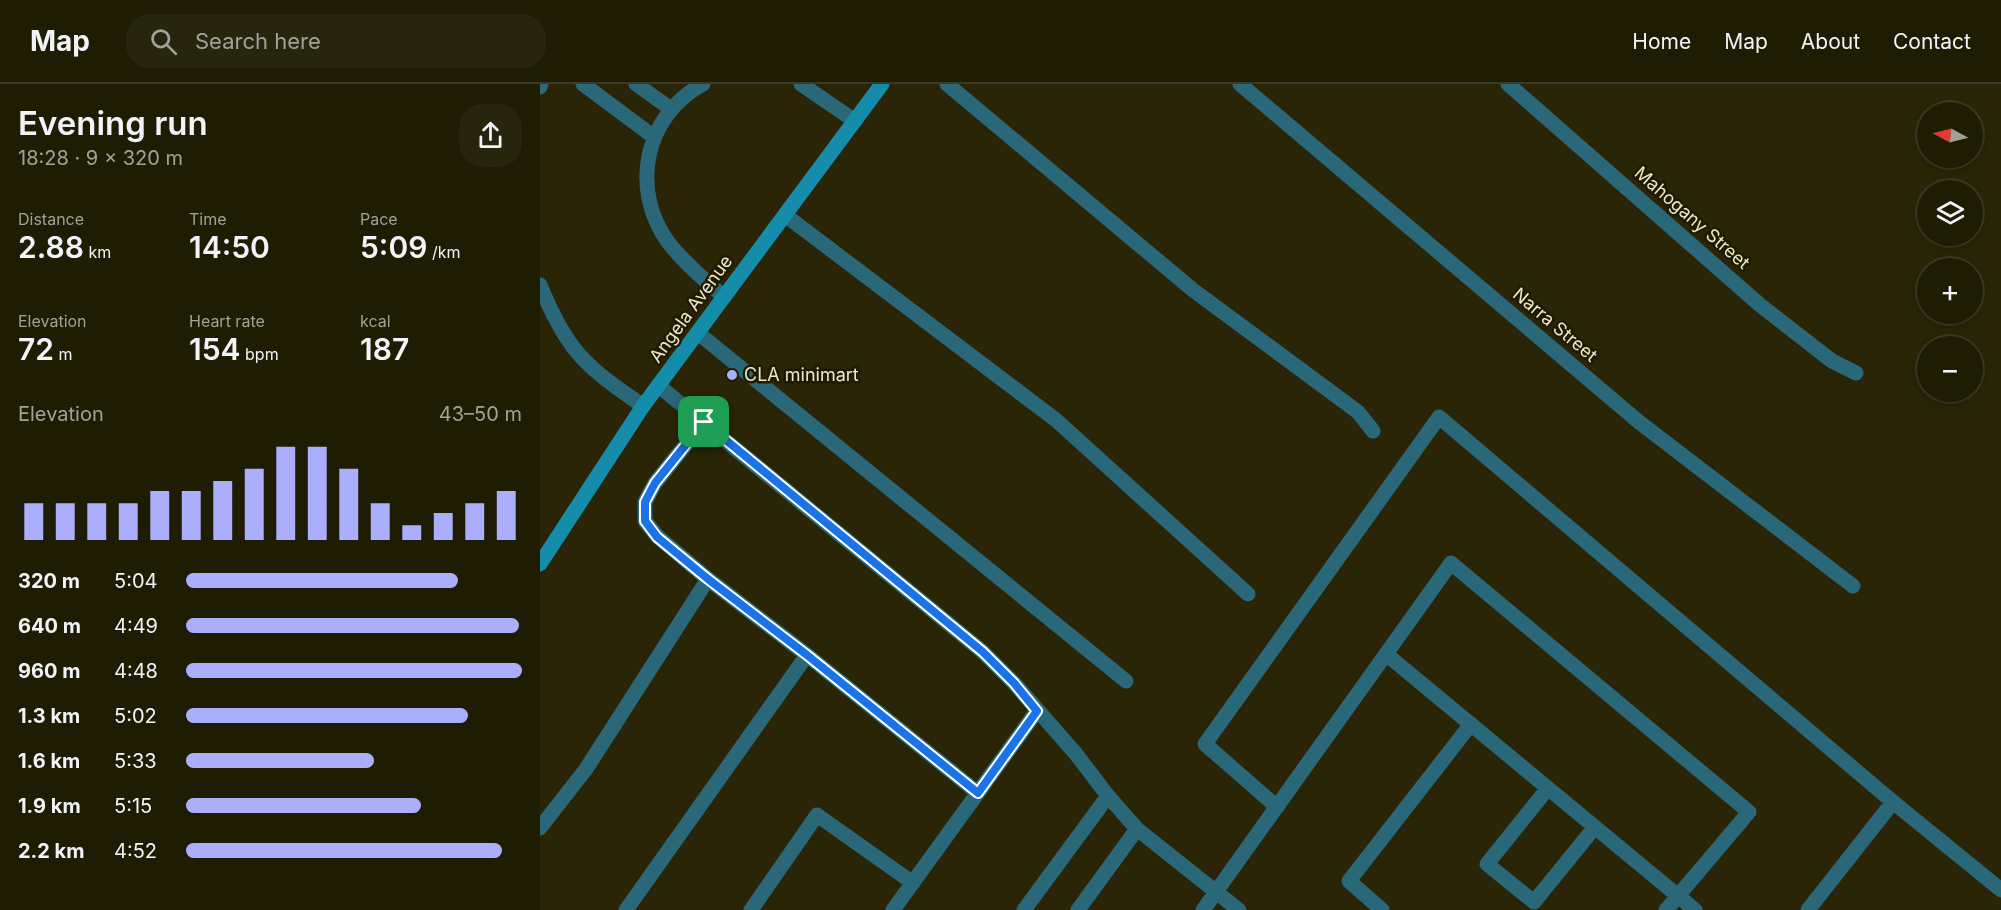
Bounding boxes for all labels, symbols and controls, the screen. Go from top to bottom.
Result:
search box [126,14,546,68]
text: Map [30,24,90,58]
icon: search [147,25,180,58]
text: Search here [195,28,321,54]
text: Home [1632,29,1691,54]
text: Map [1724,29,1768,54]
text: About [1801,29,1860,54]
text: Contact [1893,29,1971,54]
north arrow [1917,102,1983,168]
map controls [1917,102,1983,402]
text: Evening run [18,103,208,143]
button: share [459,104,522,167]
text: 18:28 · 9 × 320 m [18,146,183,170]
street label: Mahogany Street [1631,162,1754,273]
button: layers [1917,180,1983,246]
text: Distance [18,209,84,229]
text: Time [189,209,227,229]
text: Pace [360,209,398,229]
text: 2.88 [18,229,84,265]
text: 14:50 [189,229,270,265]
text: 5:09 [360,229,427,265]
text: km [84,242,111,262]
text: /km [427,242,460,262]
street label: Angela Avenue [645,251,737,366]
button: + [1917,258,1983,324]
street label: Narra Street [1509,283,1602,366]
text: Elevation [18,311,87,331]
text: Heart rate [189,311,265,331]
text: kcal [360,311,391,331]
text: 72 [18,331,54,367]
text: 154 [189,331,241,367]
text: 187 [360,331,409,367]
button: − [1917,336,1983,402]
text: m [54,344,73,364]
text: bpm [241,344,279,364]
place label: CLA minimart [744,364,859,385]
marker: CLA minimart [725,368,739,382]
pin [678,396,729,447]
text: Elevation [18,402,104,426]
text: 43–50 m [439,402,522,426]
icon: arrive [687,405,720,438]
text: 320 m [18,569,80,593]
text: 5:04 [114,569,157,593]
text: 640 m [18,614,81,638]
text: 4:49 [114,614,158,638]
text: 960 m [18,659,80,683]
text: 4:48 [114,659,158,683]
text: 1.3 km [18,704,80,728]
text: 5:02 [114,704,157,728]
text: 1.6 km [18,749,80,773]
text: 5:33 [114,749,157,773]
text: 1.9 km [18,794,81,818]
text: 5:15 [114,794,152,818]
text: 2.2 km [18,839,84,863]
text: 4:52 [114,839,157,863]

